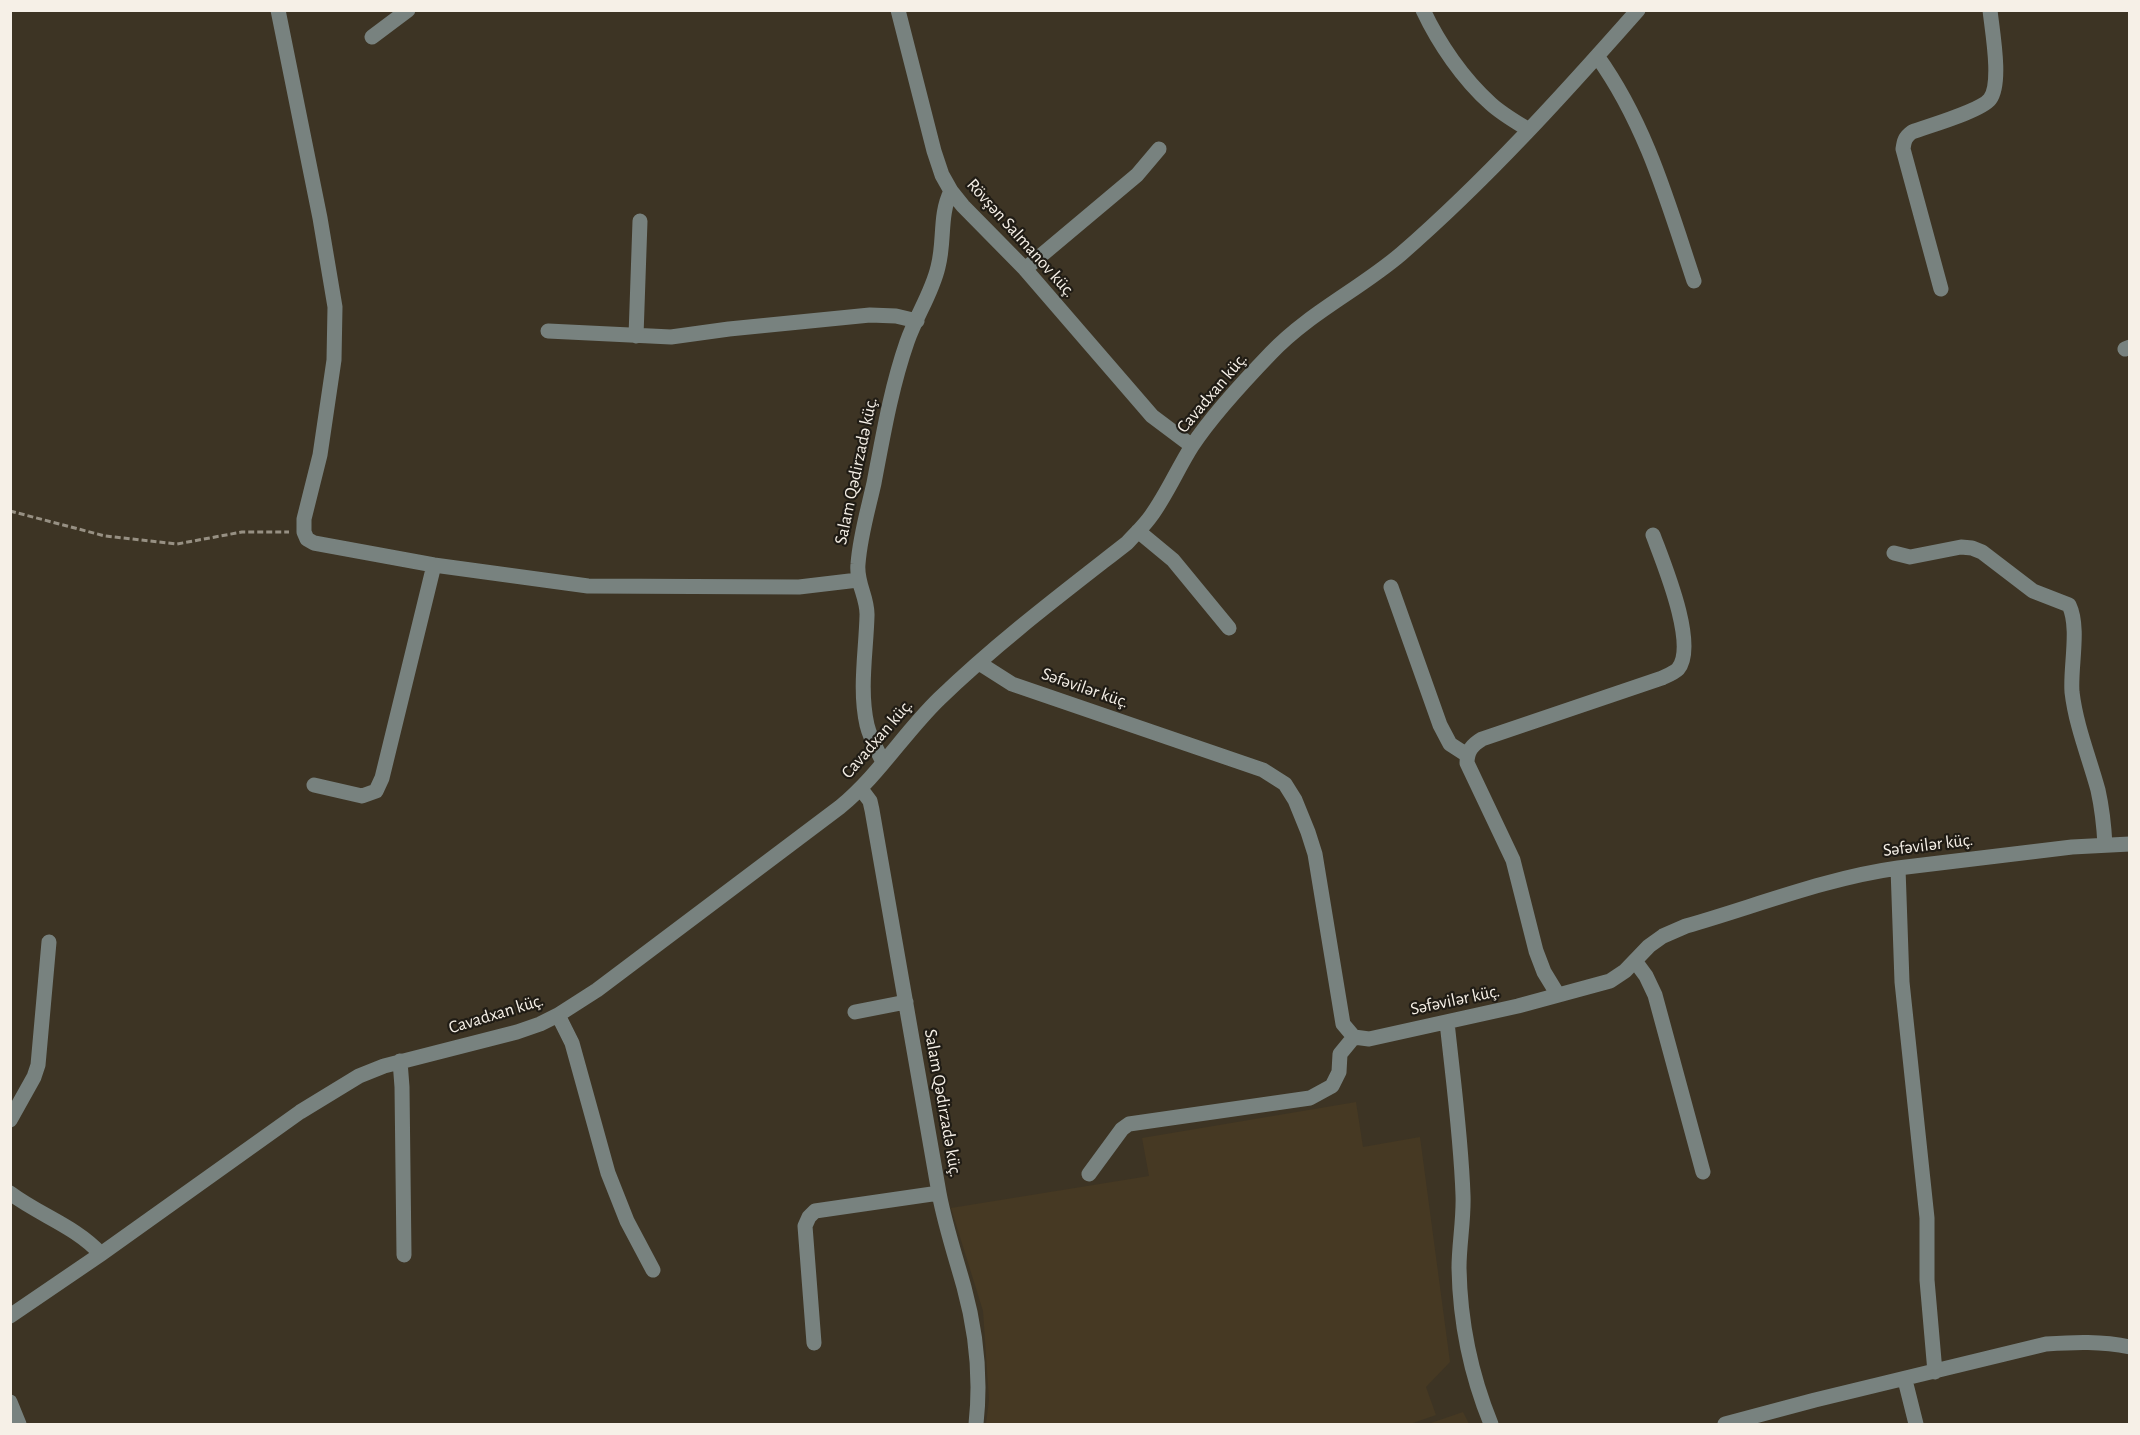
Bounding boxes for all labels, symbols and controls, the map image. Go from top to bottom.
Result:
street label: Rövşən Salmanov küç. [962,174,1080,302]
street label: Cavadxan küç. [1172,348,1252,438]
street label: Salam Qədirzadə küç. [830,395,882,547]
street label: Səfəvilər küç. [1039,663,1131,713]
street label: Cavadxan küç. [837,695,917,783]
street label: Səfəvilər küç. [1882,829,1974,861]
street label: Səfəvilər küç. [1408,980,1502,1020]
street label: Cavadxan küç. [446,989,546,1039]
street label: Salam Qədirzadə küç. [919,1027,967,1179]

